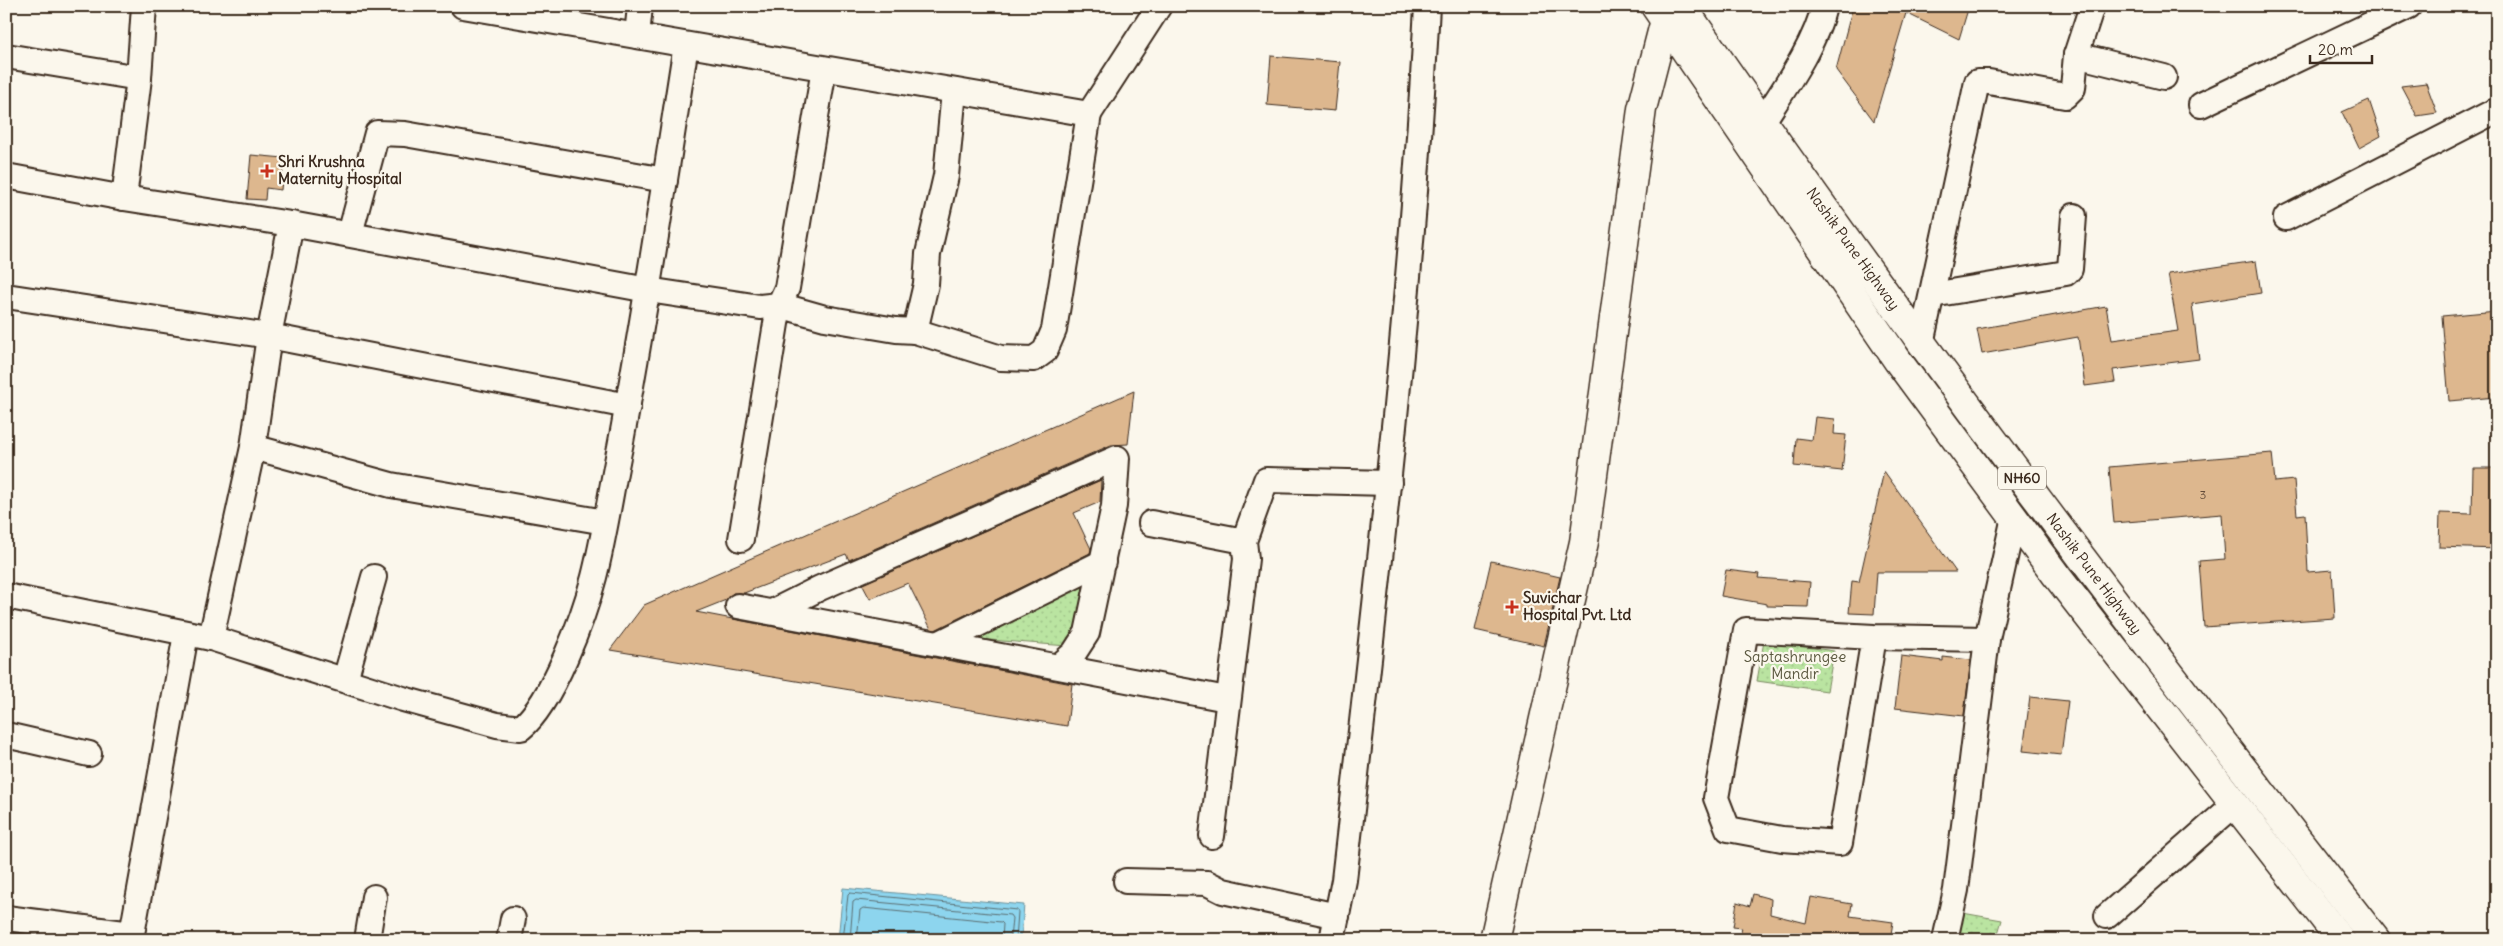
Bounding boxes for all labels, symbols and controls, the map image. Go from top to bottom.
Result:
scale bar [2310,32,2373,64]
text: 20 m [2318,40,2353,59]
place label: Shri Krushna Maternity Hospital [278,152,402,189]
marker: Shri Krushna Maternity Hospital [260,164,274,178]
street label: Nashik Pune Highway [1803,184,1904,314]
road number: NH60 [1998,466,2046,489]
house number: 3 [2200,487,2207,502]
street label: Nashik Pune Highway [2043,509,2146,638]
place label: Suvichar Hospital Pvt. Ltd [1523,588,1631,625]
marker: Suvichar Hospital Pvt. Ltd [1505,600,1519,614]
park label: Saptashrungee Mandir [1744,647,1846,683]

